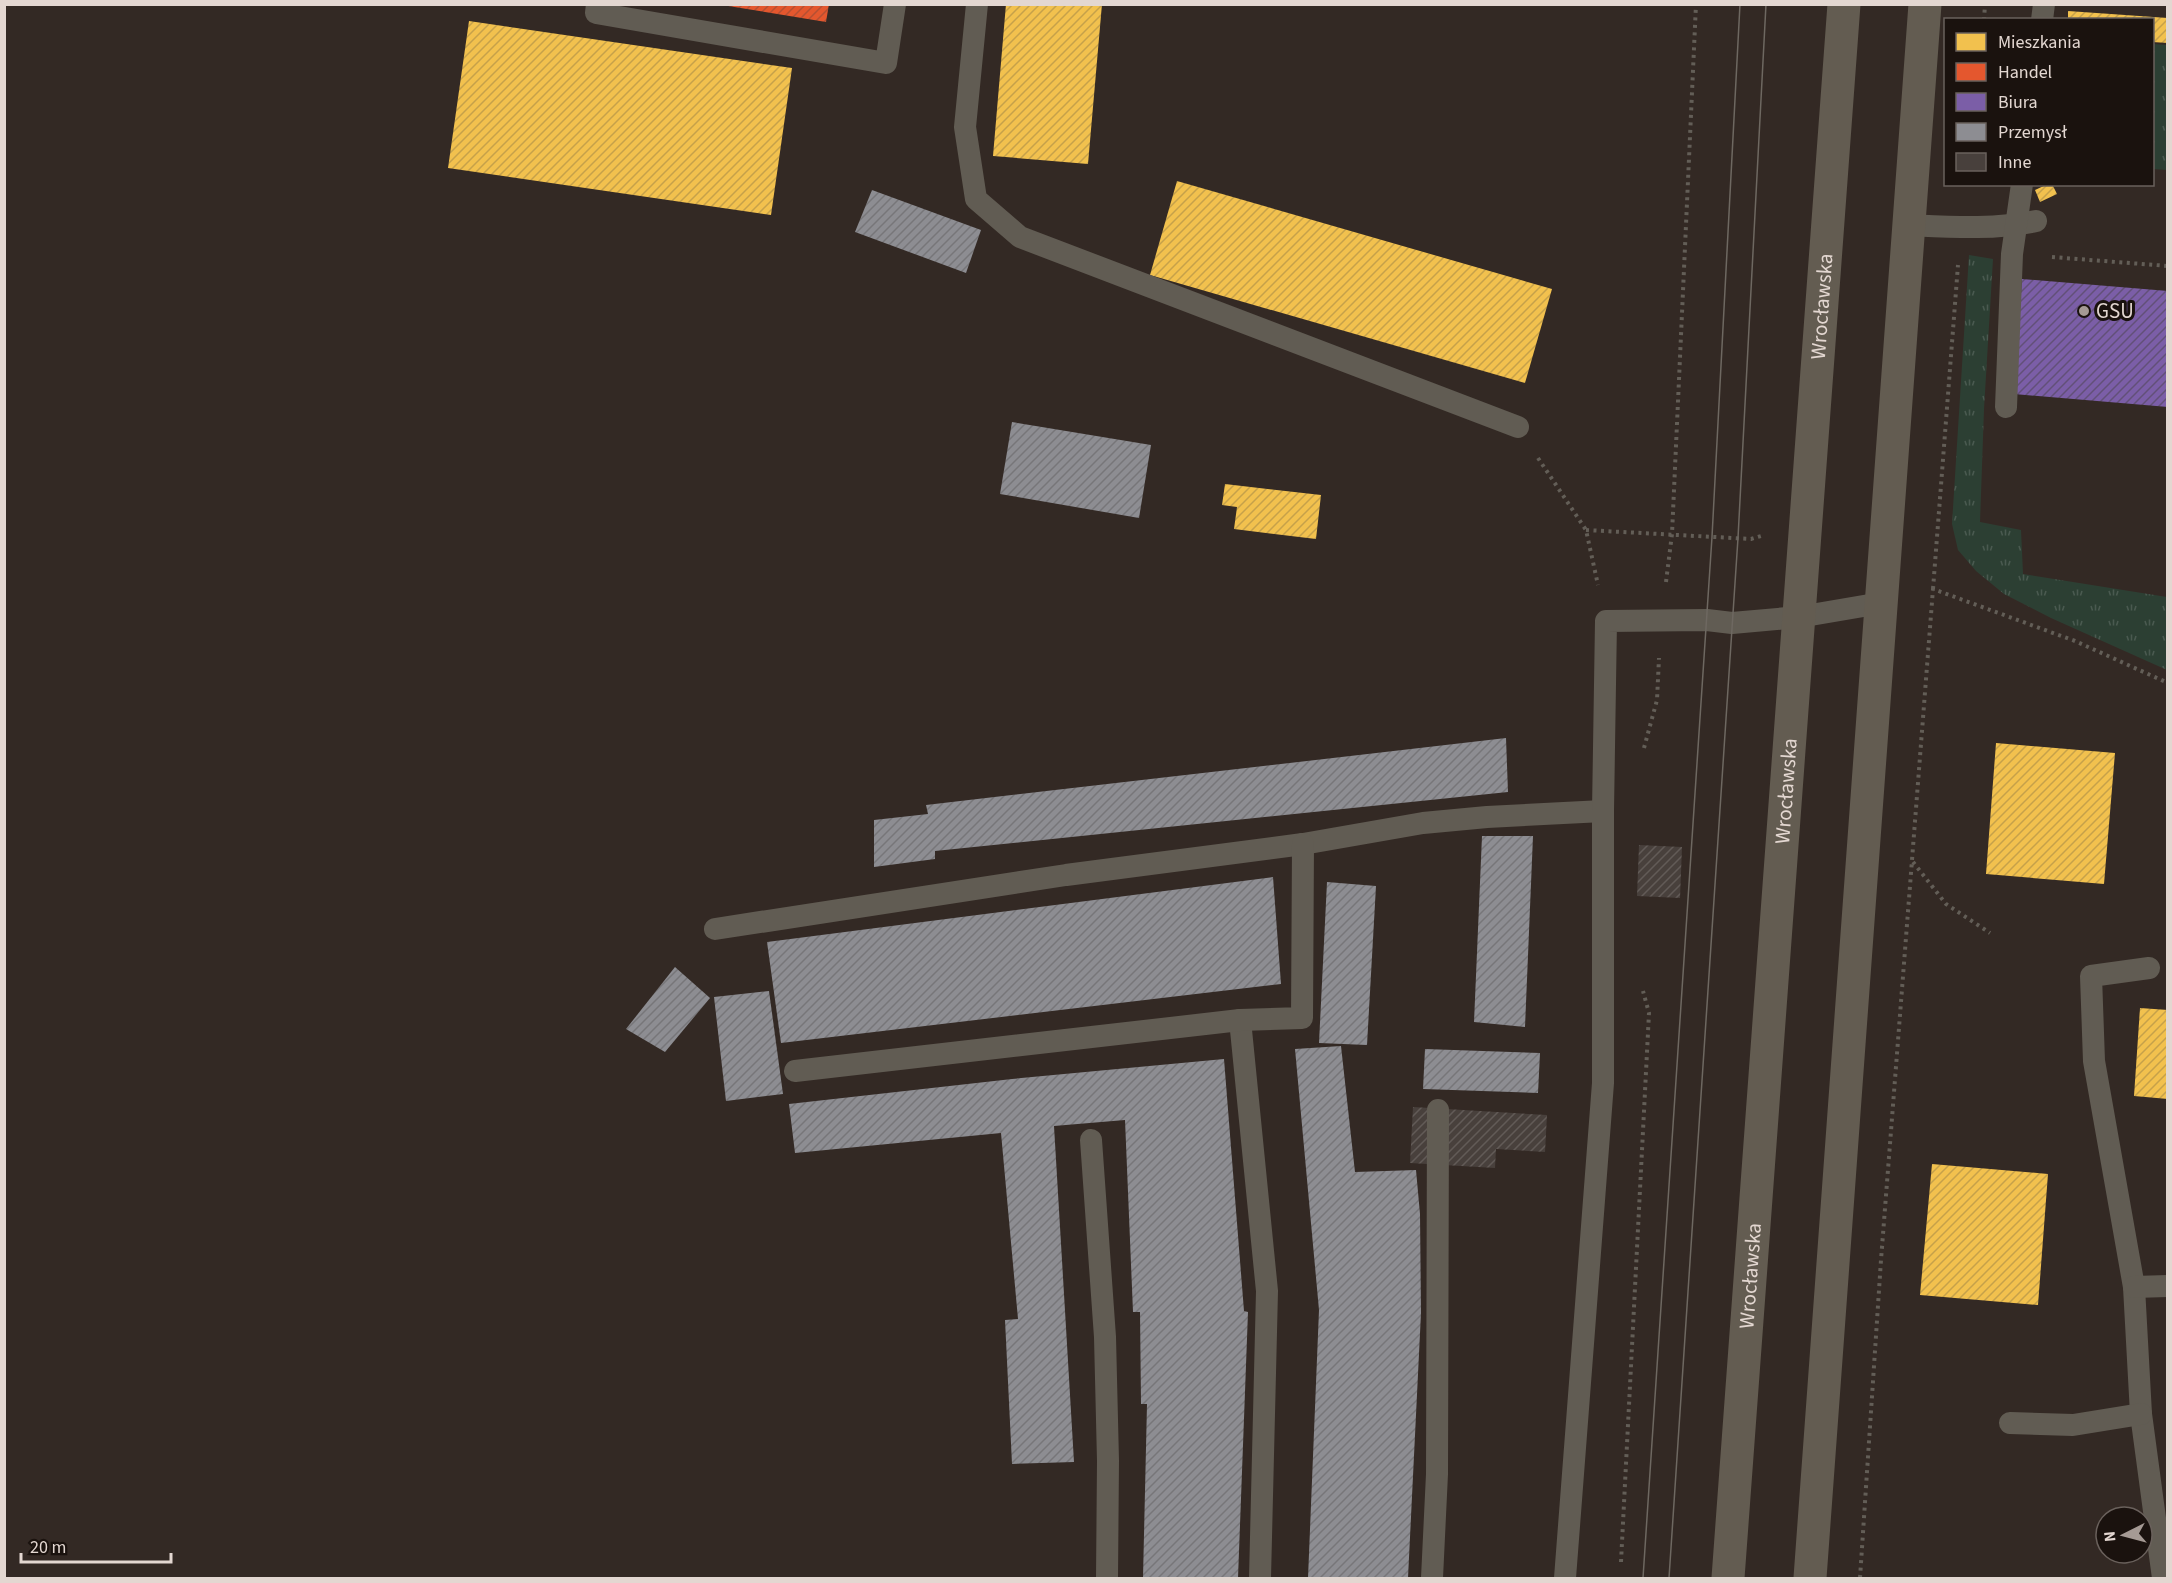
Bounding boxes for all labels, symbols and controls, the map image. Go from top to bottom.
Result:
legend [1944,18,2154,186]
text: Mieszkania [1998,30,2081,55]
text: Handel [1998,60,2052,85]
text: Biura [1998,90,2038,115]
text: Przemysł [1998,120,2068,145]
text: Inne [1998,150,2031,175]
street label: Wrocławska [1803,252,1841,360]
place label: GSU [2096,296,2134,326]
marker: GSU [2077,304,2091,318]
street label: Wrocławska [1767,737,1805,845]
street label: Wrocławska [1731,1222,1769,1330]
north arrow [2094,1505,2154,1565]
scale bar [21,1526,171,1564]
text: N [2099,1530,2122,1543]
text: 20 m [30,1535,66,1560]

